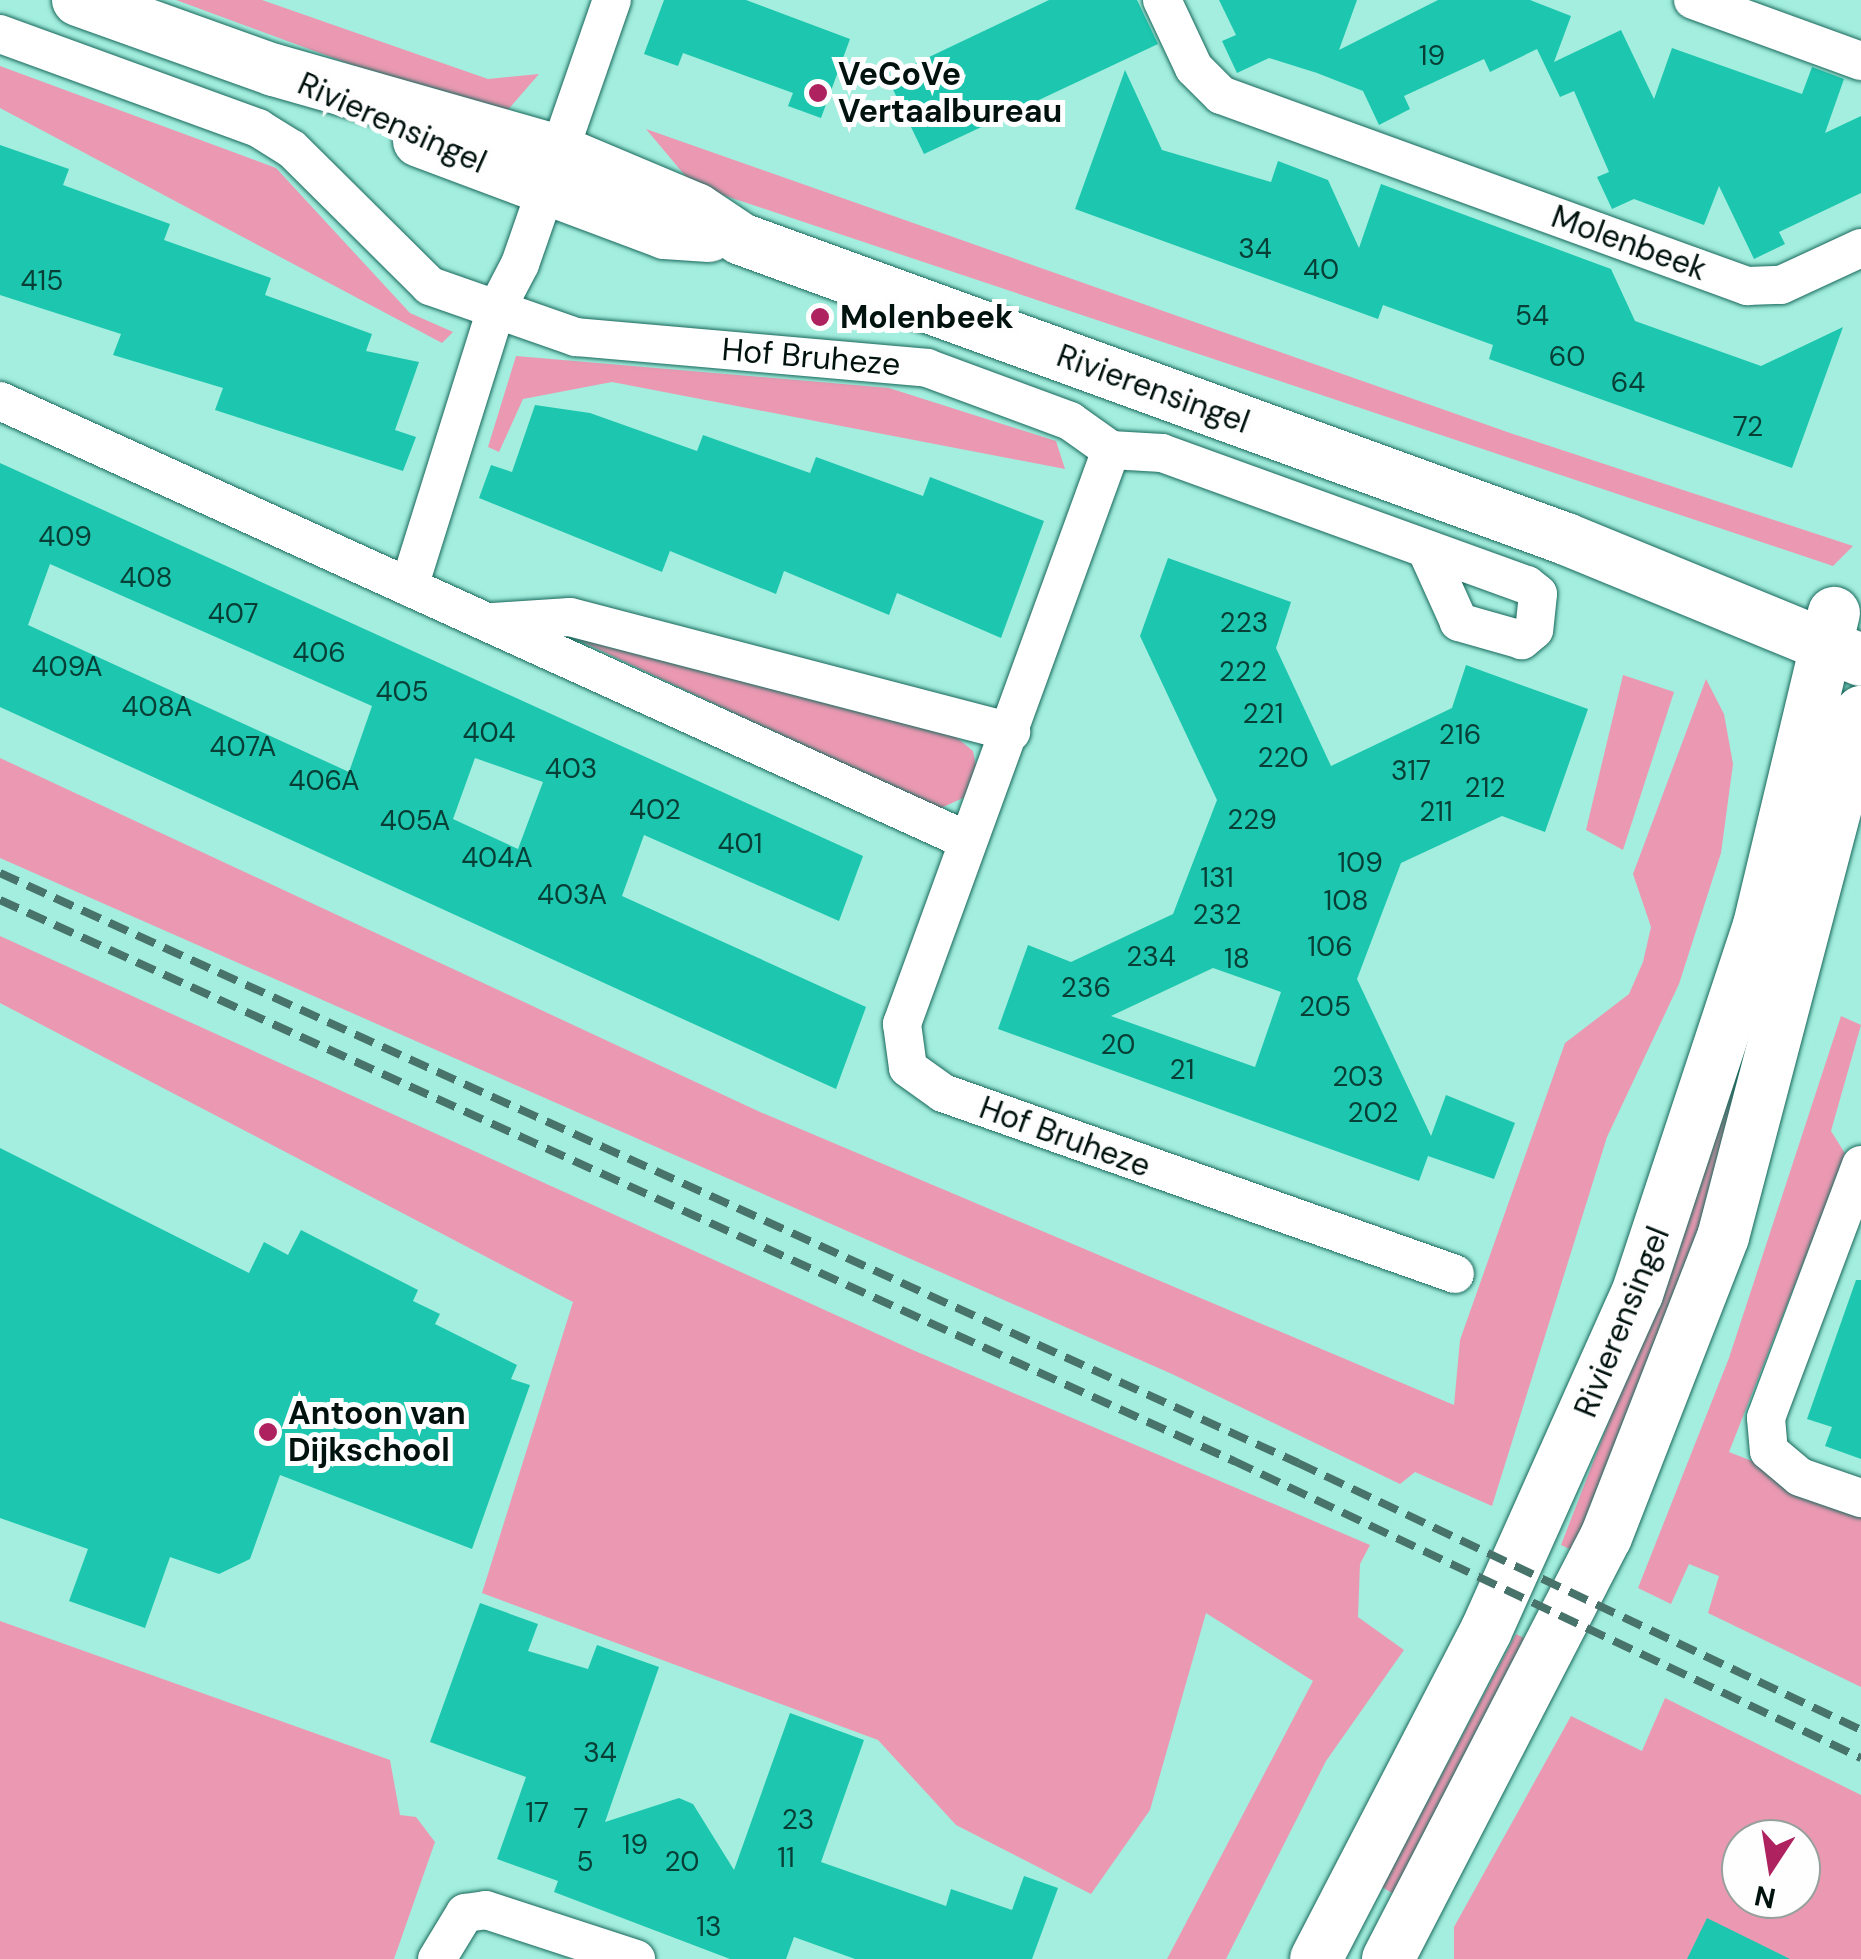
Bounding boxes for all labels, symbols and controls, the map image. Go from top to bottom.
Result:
house number: 19 [1419,39,1445,73]
place label: VeCoVe Vertaalbureau [838,56,1062,131]
street label: Rivierensingel [292,64,492,182]
marker: VeCoVe Vertaalbureau [807,82,829,104]
street label: Molenbeek [1546,197,1712,289]
house number: 34 [1238,232,1272,266]
house number: 40 [1303,253,1339,287]
house number: 415 [21,264,63,298]
place label: Molenbeek [840,298,1013,336]
house number: 54 [1515,299,1549,333]
marker: Molenbeek [809,306,831,328]
street label: Hof Bruheze [720,330,902,384]
street label: Rivierensingel [1052,336,1254,442]
house number: 60 [1549,340,1585,374]
house number: 64 [1611,366,1645,400]
house number: 72 [1733,410,1763,444]
house number: 409 [38,520,92,554]
house number: 408 [119,561,173,595]
house number: 407 [208,597,258,631]
house number: 223 [1220,606,1268,640]
house number: 406 [292,636,346,670]
house number: 409A [32,650,102,684]
house number: 222 [1219,655,1267,689]
house number: 405 [375,675,429,709]
house number: 408A [122,690,192,724]
house number: 221 [1243,697,1283,731]
house number: 404 [462,716,516,750]
house number: 216 [1439,718,1481,752]
house number: 407A [210,730,276,764]
house number: 220 [1257,741,1309,775]
house number: 403 [545,752,597,786]
house number: 317 [1391,754,1431,788]
house number: 406A [288,764,360,798]
house number: 212 [1465,771,1505,805]
house number: 402 [629,793,681,827]
house number: 211 [1419,795,1453,829]
house number: 229 [1227,803,1277,837]
house number: 405A [380,804,450,838]
house number: 401 [718,827,762,861]
house number: 404A [461,841,533,875]
house number: 109 [1337,846,1383,880]
house number: 131 [1200,861,1234,895]
house number: 403A [537,878,607,912]
house number: 108 [1324,884,1368,918]
house number: 232 [1193,898,1241,932]
house number: 106 [1307,930,1353,964]
house number: 234 [1126,940,1176,974]
house number: 18 [1224,942,1250,976]
house number: 236 [1061,971,1111,1005]
house number: 205 [1299,990,1351,1024]
house number: 20 [1101,1028,1135,1062]
house number: 21 [1170,1053,1194,1087]
house number: 203 [1332,1060,1384,1094]
street label: Hof Bruheze [974,1088,1156,1186]
house number: 202 [1348,1096,1398,1130]
street label: Rivierensingel [1566,1221,1678,1423]
place label: Antoon van Dijkschool [288,1395,466,1470]
marker: Antoon van Dijkschool [257,1421,279,1443]
house number: 34 [583,1736,617,1770]
house number: 17 [525,1796,549,1830]
house number: 7 [574,1802,588,1836]
house number: 23 [782,1803,814,1837]
north arrow [1721,1819,1821,1919]
house number: 19 [622,1828,648,1862]
house number: 11 [777,1841,795,1875]
house number: 5 [576,1845,594,1879]
house number: 20 [665,1845,699,1879]
text: N [1751,1877,1779,1917]
house number: 13 [696,1910,722,1944]

